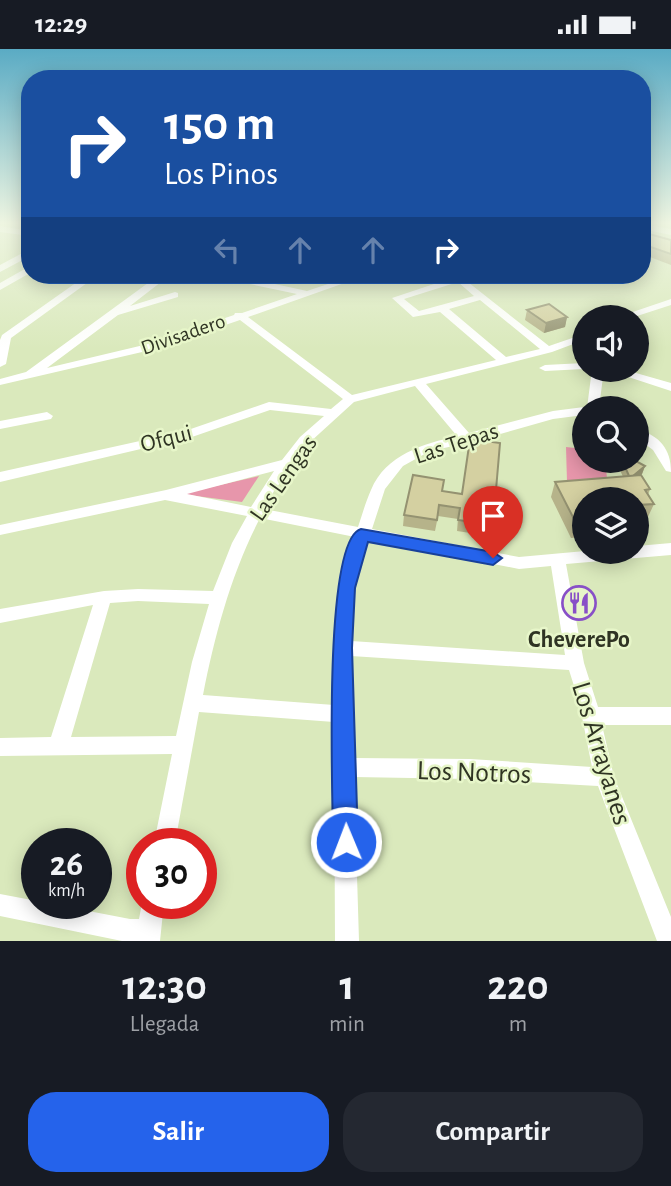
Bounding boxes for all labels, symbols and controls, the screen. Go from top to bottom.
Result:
text: 12:29 [35,11,87,37]
icon: right [49,98,140,189]
text: 150 m [164,100,275,149]
text: Los Pinos [164,158,278,190]
icon: left [208,231,246,269]
icon: ahead [281,231,319,269]
icon: ahead [354,231,392,269]
icon: right [427,231,465,269]
map controls [572,305,649,564]
button: sound [572,305,649,382]
street label: Divisadero [138,310,228,359]
button: search [572,396,649,473]
street label: Las Tepas [411,419,502,469]
street label: Ofqui [138,421,195,457]
street label: Las Lengas [246,431,322,526]
pin [463,486,523,558]
button: layers [572,487,649,564]
icon: arrive [474,497,512,535]
restaurant icon: CheverePo [560,584,598,622]
place label: CheverePo [528,628,630,652]
street label: Los Arrayanes [566,679,636,829]
street label: Los Notros [416,757,532,789]
position arrow [309,805,383,879]
speed limit sign: 30 [126,828,217,919]
text: 26 [50,847,83,882]
text: km/h [48,882,85,900]
text: 12:30 [122,965,207,1007]
text: 1 [339,965,355,1007]
text: 220 [487,965,549,1007]
text: Llegada [130,1013,199,1036]
text: min [329,1013,365,1036]
text: m [509,1013,527,1036]
button: Salir [28,1092,329,1172]
button: Compartir [343,1092,643,1172]

